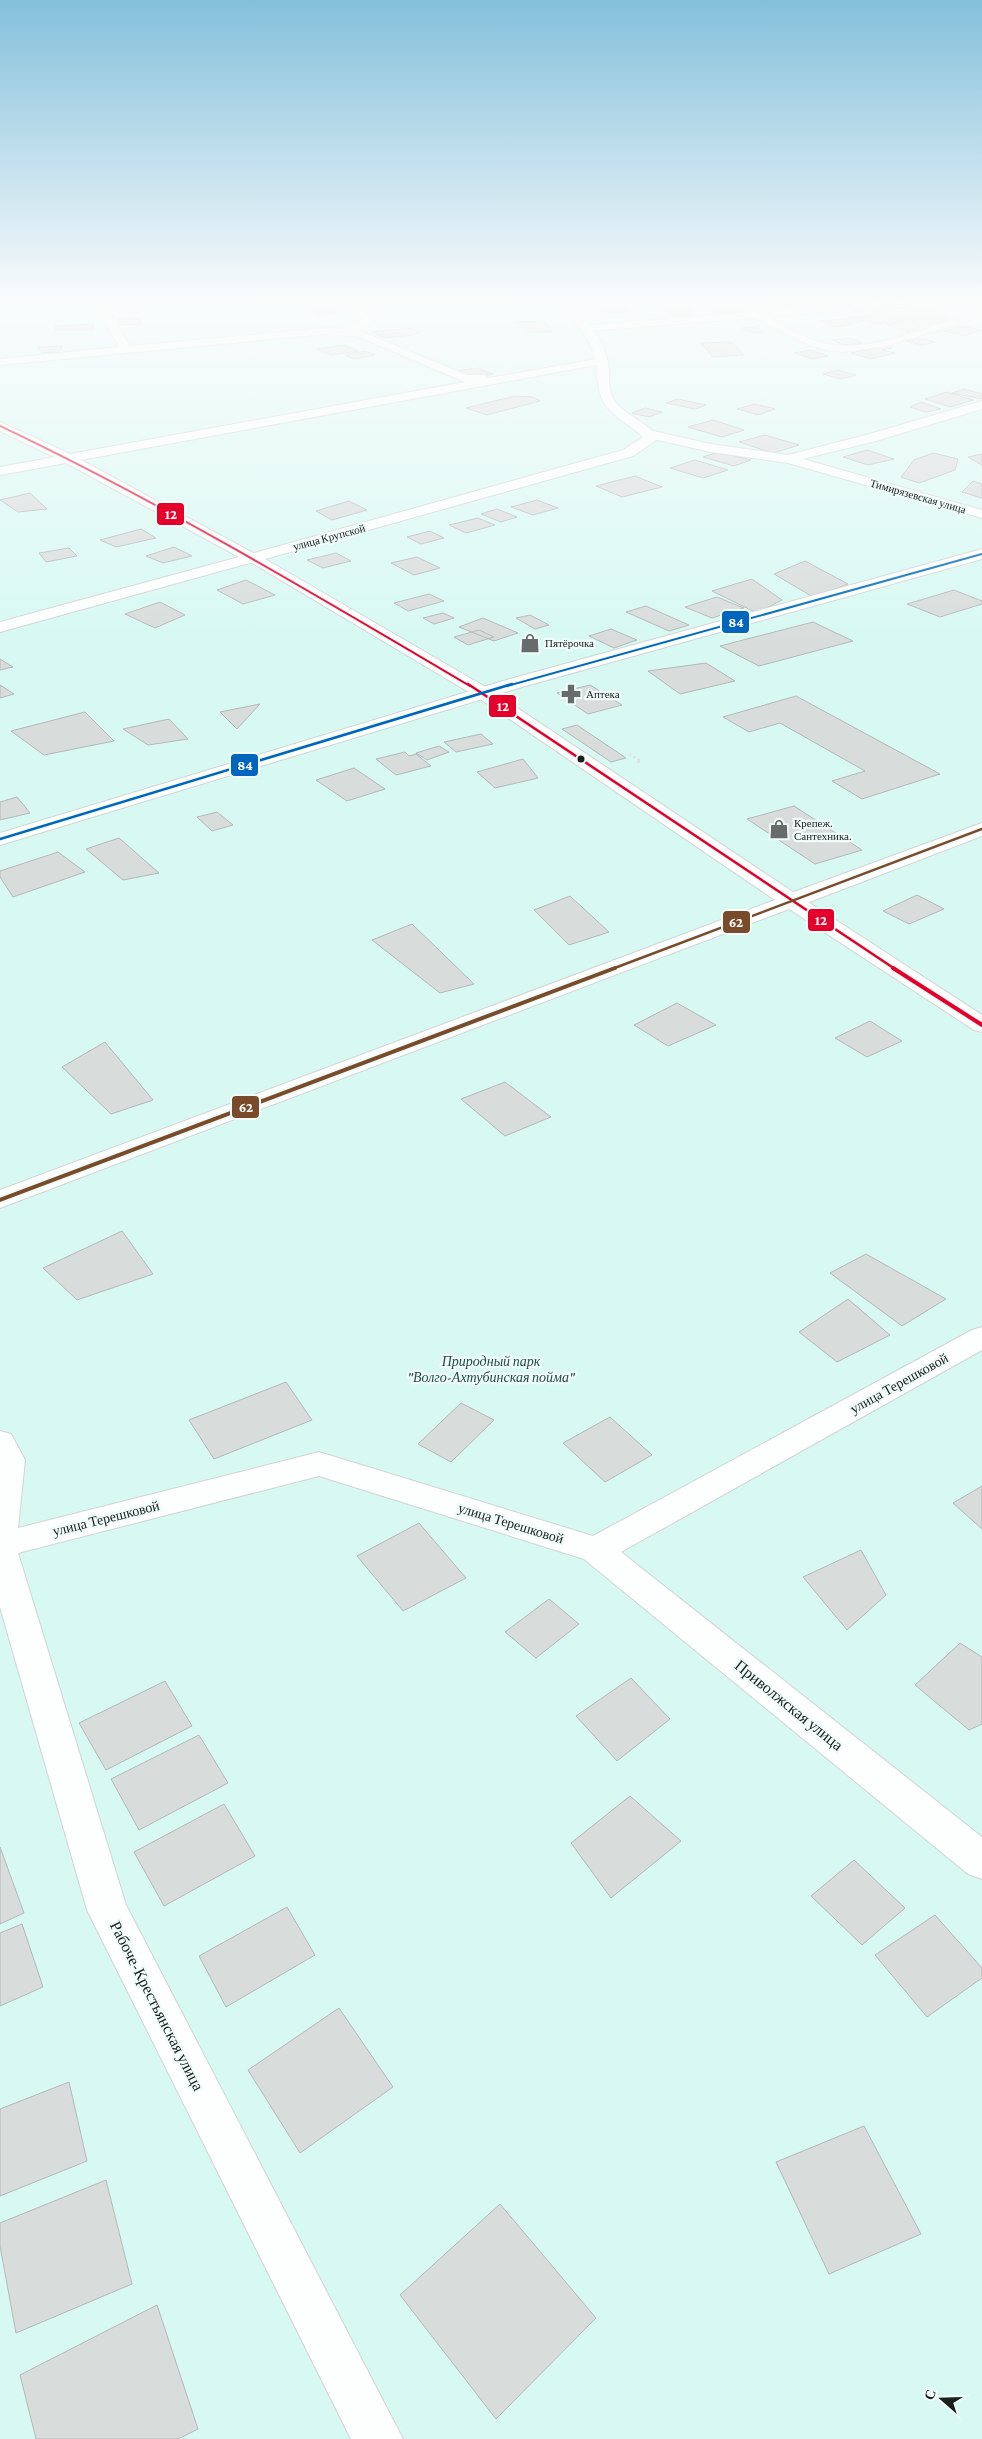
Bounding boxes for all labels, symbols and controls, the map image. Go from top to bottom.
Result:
street label: Тимирязевская улица [869,477,968,515]
line badge: 12 [156,502,185,526]
text: 12 [165,506,177,522]
street label: улица Крупской [292,522,367,552]
line badge: 84 [721,610,750,634]
text: 84 [728,614,744,630]
shop icon: Пятёрочка [519,632,541,654]
place label: Пятёрочка [545,637,594,649]
pharmacy icon: Аптека [560,683,582,705]
place label: Аптека [586,688,620,700]
line badge: 12 [488,694,517,718]
text: 12 [497,698,509,714]
line badge: 84 [230,753,259,777]
unlabelled marker [576,754,586,764]
text: 84 [237,757,253,773]
place label: Крепеж. Сантехника. [794,817,852,842]
shop icon: Крепеж. Сантехника. [768,818,790,840]
line badge: 12 [807,908,835,932]
line badge: 62 [722,910,751,934]
text: 12 [815,912,827,928]
text: 62 [729,914,743,930]
line badge: 62 [231,1095,260,1119]
text: 62 [239,1099,253,1115]
street label: улица Терешковой [847,1349,951,1417]
park label: Природный парк "Волго-Ахтубинская пойма" [407,1353,576,1385]
street label: улица Терешковой [51,1497,162,1539]
street label: улица Терешковой [456,1499,566,1547]
street label: Приволжская улица [731,1656,846,1754]
street label: Рабоче-Крестьянская улица [106,1918,207,2094]
north arrow [917,2374,967,2424]
text: С [921,2387,939,2402]

